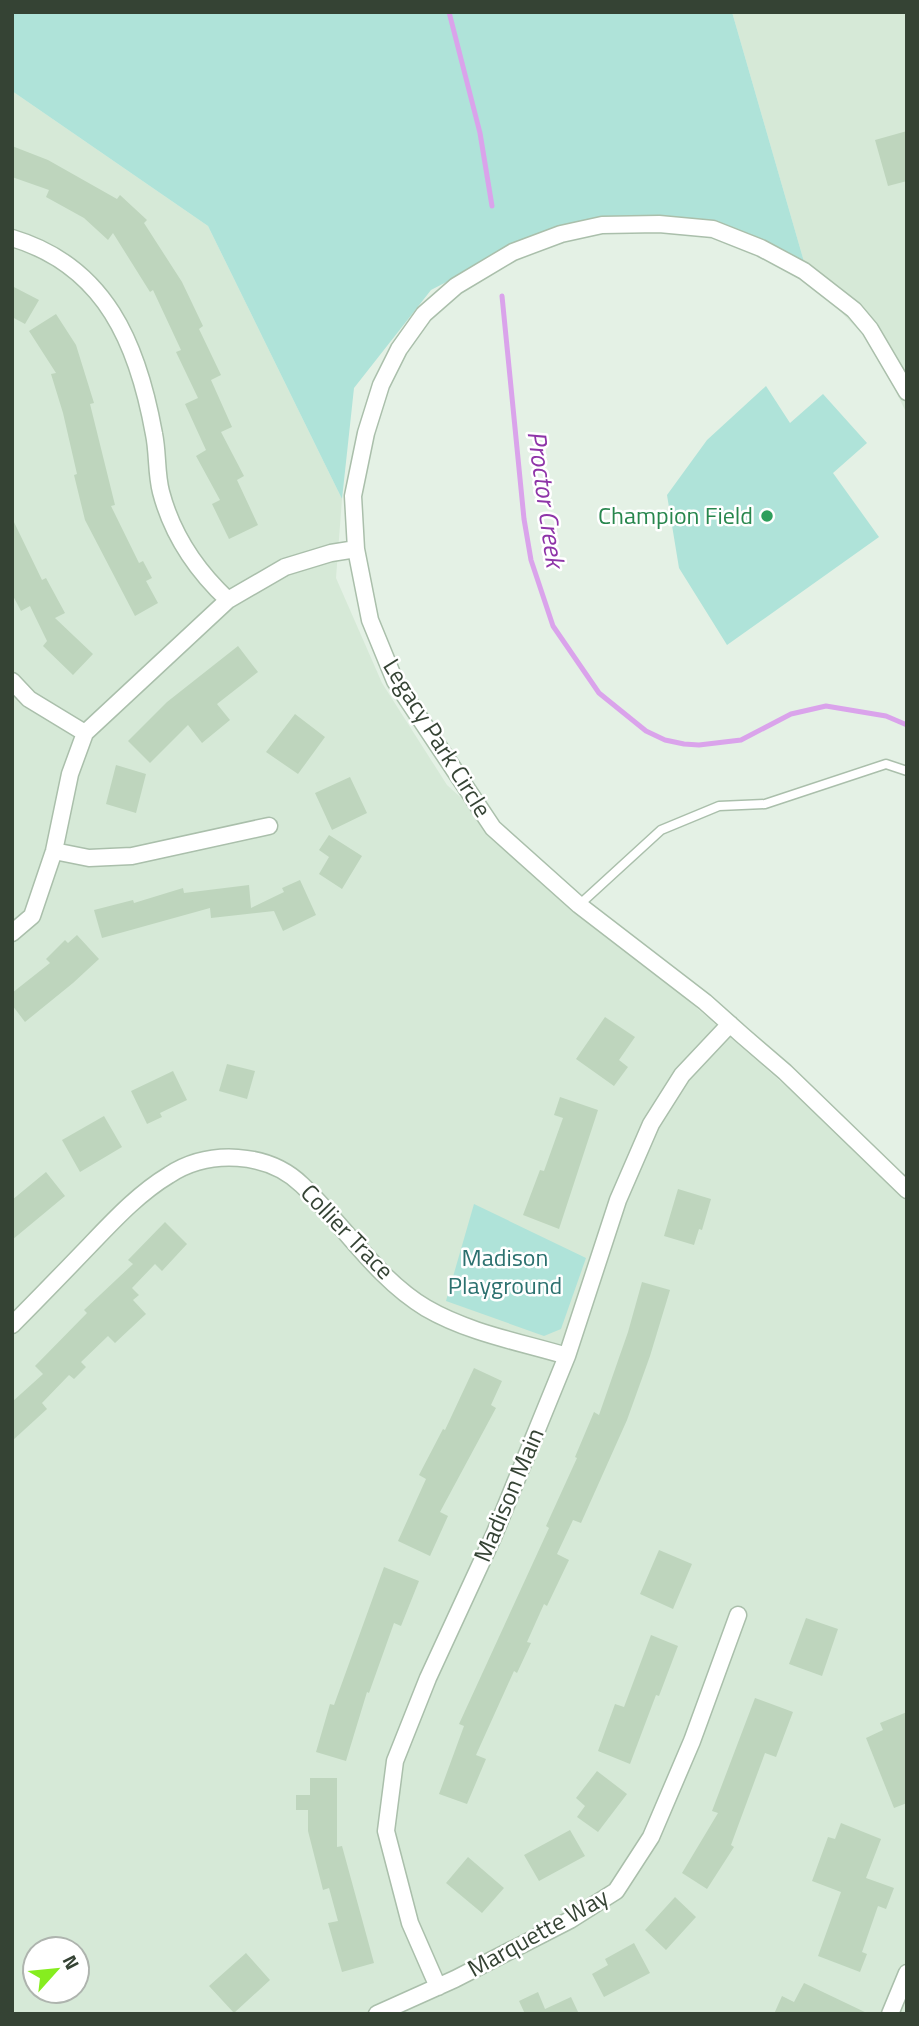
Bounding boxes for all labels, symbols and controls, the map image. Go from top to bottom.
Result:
water label: Proctor Creek [518,428,576,573]
place label: Champion Field [598,497,753,533]
marker: Champion Field [759,508,775,524]
street label: Legacy Park Circle [375,651,501,824]
street label: Collier Trace [293,1175,403,1287]
park label: Madison Playground [448,1239,562,1303]
street label: Madison Main [464,1422,552,1567]
street label: Marquette Way [460,1878,615,1986]
north arrow [21,1935,91,2005]
text: N [56,1950,88,1975]

